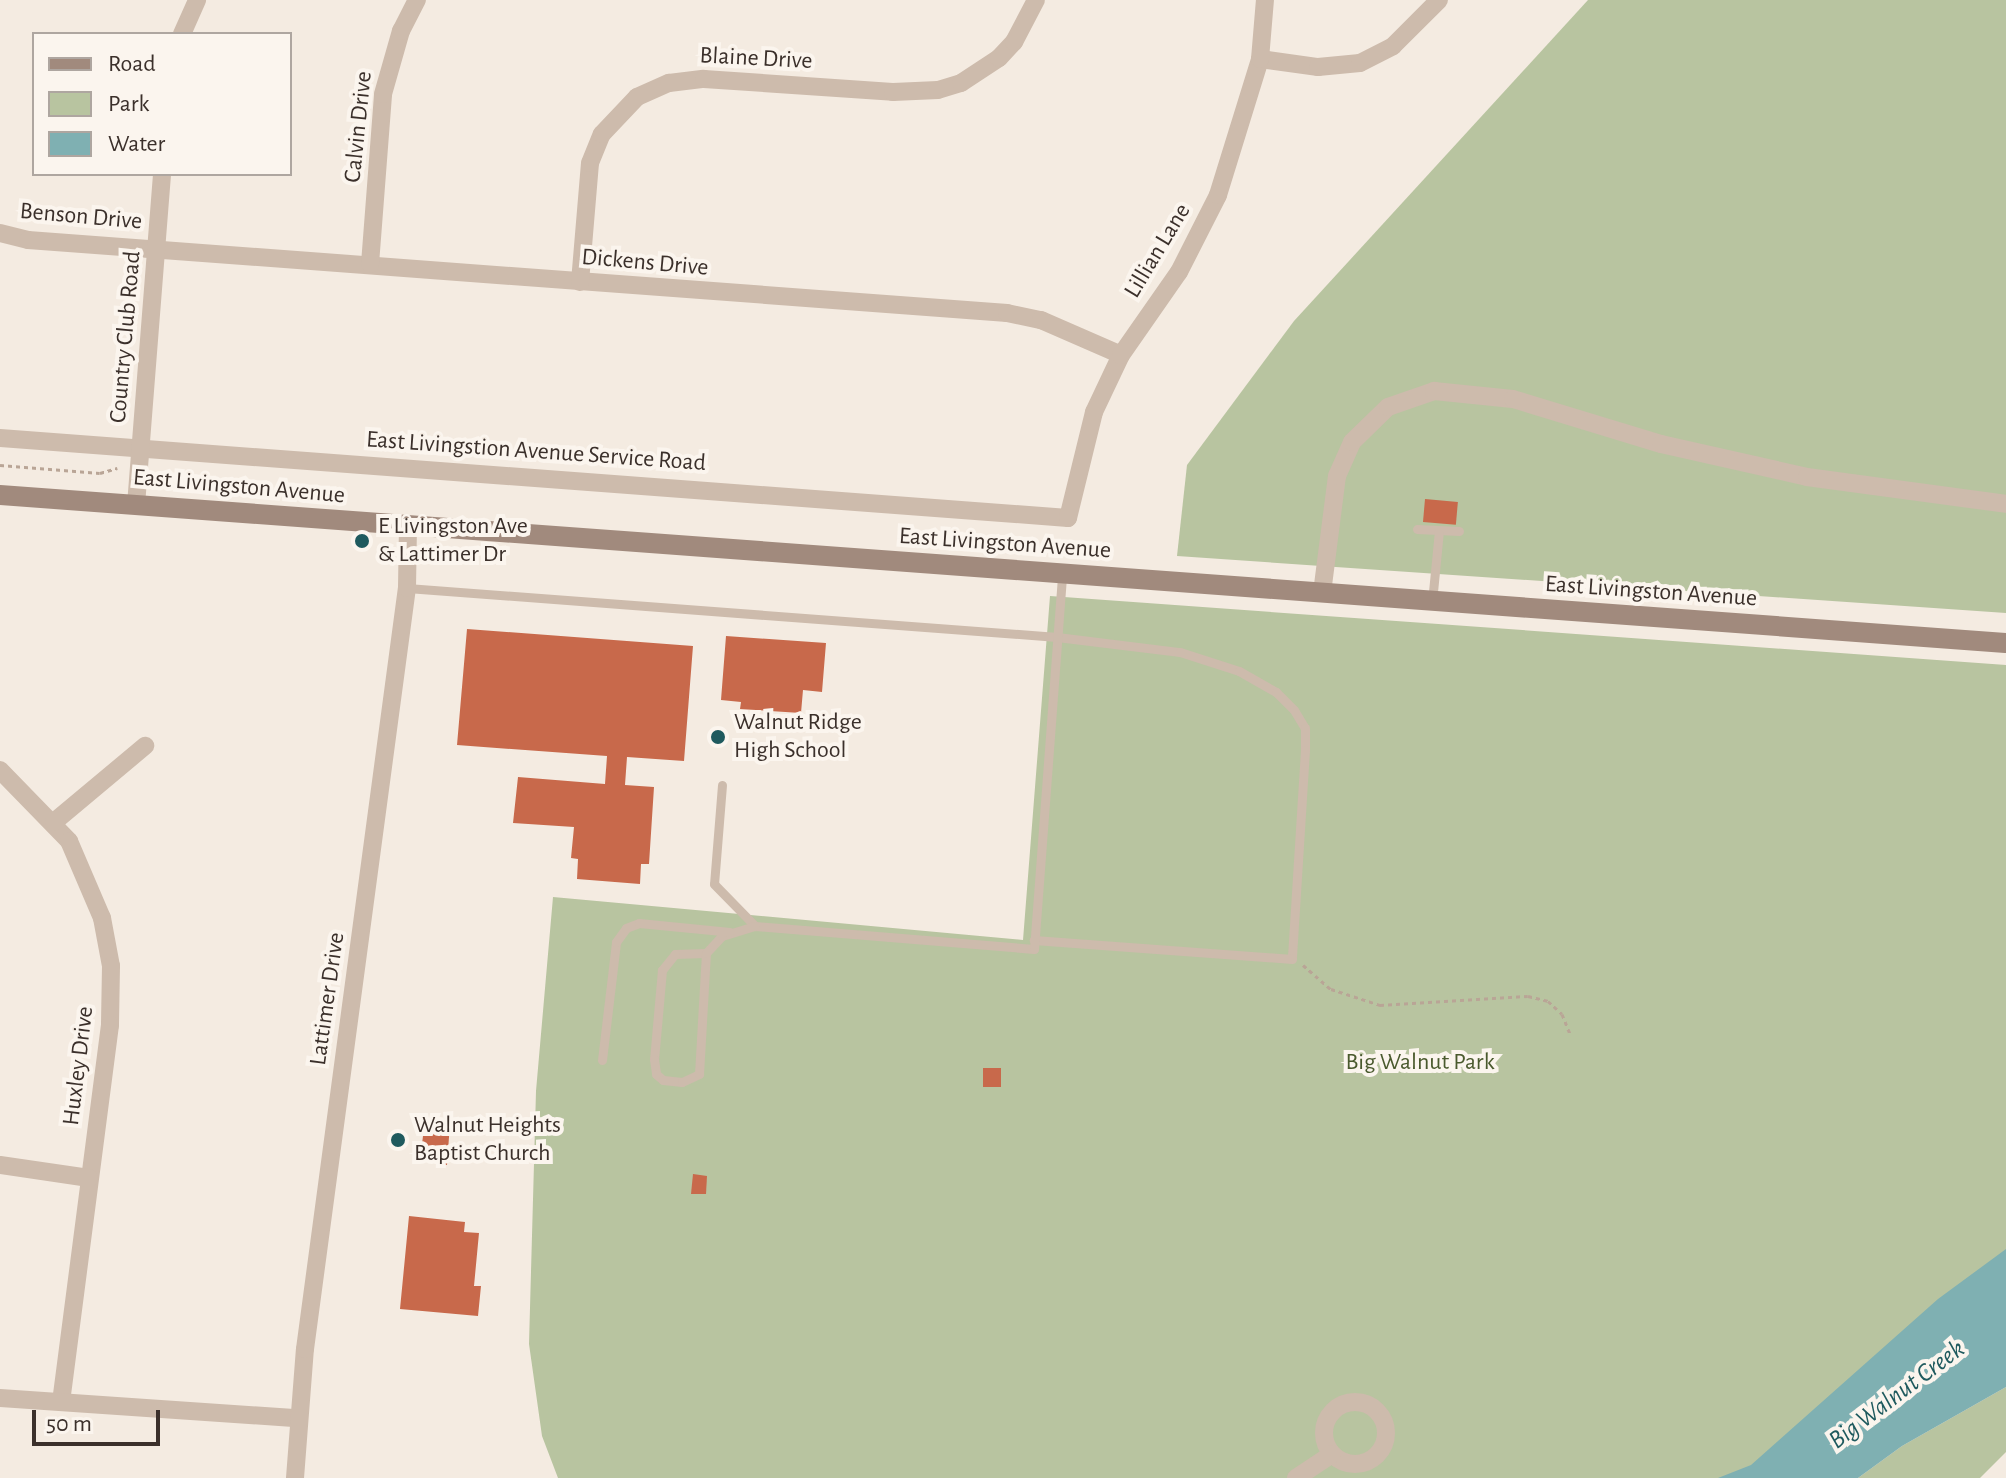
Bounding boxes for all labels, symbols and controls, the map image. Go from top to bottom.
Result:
legend [32,32,292,176]
street label: Blaine Drive [699,42,813,76]
text: Road [108,52,156,76]
street label: Calvin Drive [339,70,379,184]
text: Park [108,92,149,116]
text: Water [108,132,165,156]
street label: Benson Drive [19,197,143,237]
street label: Lillian Lane [1119,199,1197,303]
street label: Dickens Drive [580,243,710,283]
street label: Country Club Road [104,250,148,424]
street label: East Livingstion Avenue Service Road [365,426,707,478]
street label: East Livingston Avenue [132,463,346,511]
place label: E Livingston Ave & Lattimer Dr [378,513,528,569]
street label: East Livingston Avenue [898,522,1112,566]
marker: E Livingston Ave & Lattimer Dr [353,532,371,550]
street label: East Livingston Avenue [1544,570,1758,614]
place label: Walnut Ridge High School [734,709,862,765]
marker: Walnut Ridge High School [709,728,727,746]
street label: Lattimer Drive [304,931,352,1067]
street label: Huxley Drive [57,1005,101,1127]
park label: Big Walnut Park [1345,1049,1495,1077]
place label: Walnut Heights Baptist Church [414,1112,561,1168]
marker: Walnut Heights Baptist Church [389,1131,407,1149]
water label: Big Walnut Creek [1823,1334,1971,1456]
scale bar [36,1394,164,1444]
text: 50 m [46,1412,92,1436]

